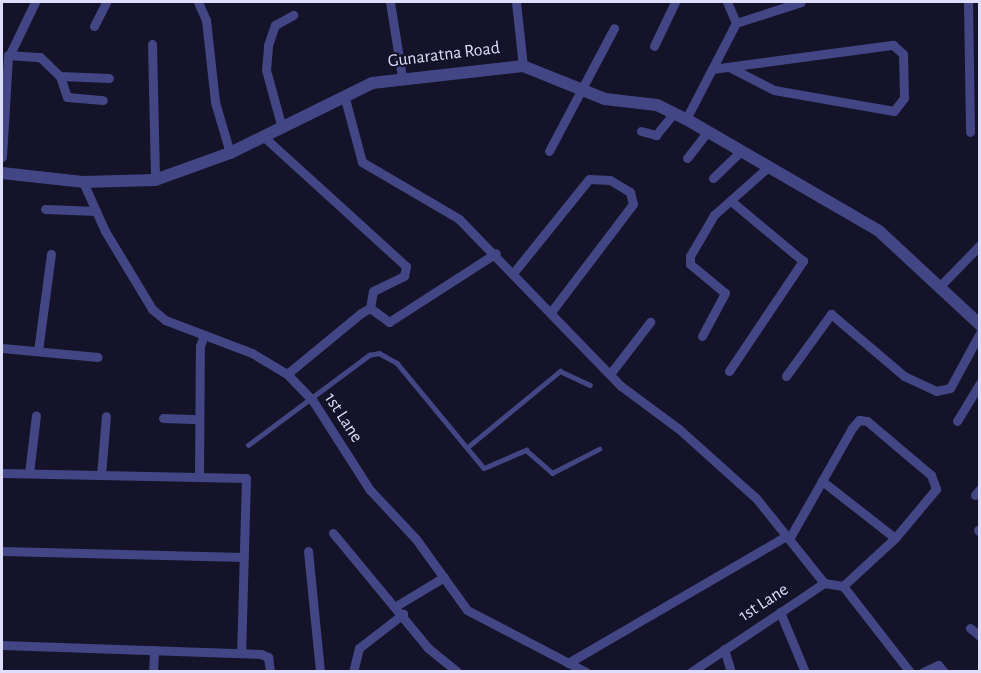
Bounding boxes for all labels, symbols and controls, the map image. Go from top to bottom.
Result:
street label: Gunaratna Road [387,37,501,73]
street label: 1st Lane [319,389,367,447]
street label: 1st Lane [735,579,793,627]

